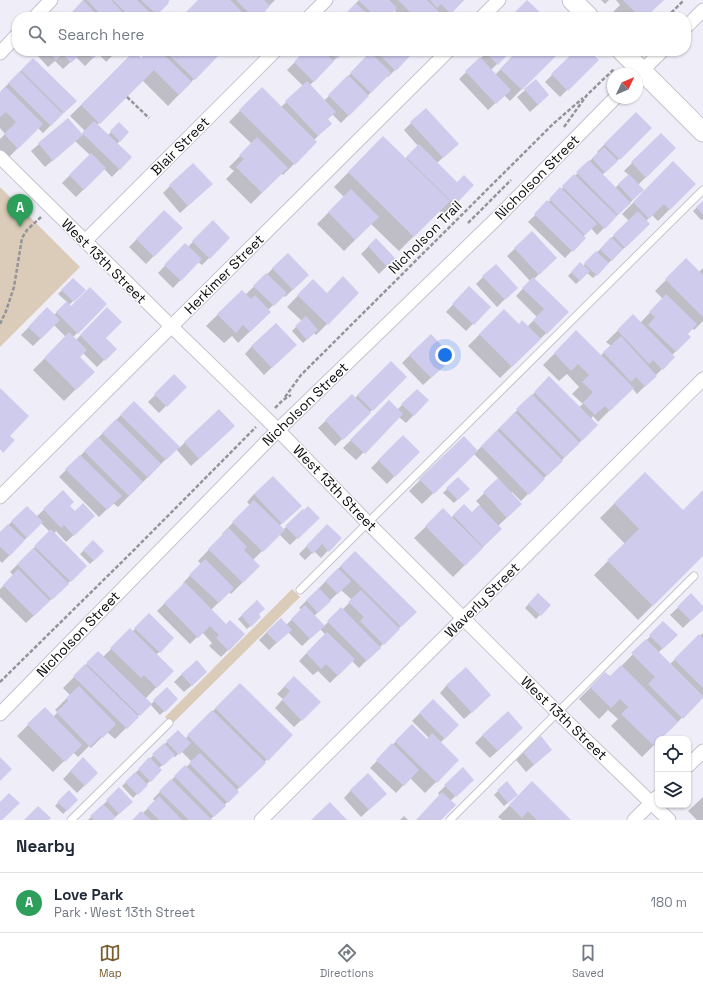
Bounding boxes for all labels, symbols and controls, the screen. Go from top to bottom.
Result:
search box [12,12,691,56]
icon: search [26,23,48,45]
text: Search here [58,25,144,44]
north arrow [607,68,643,104]
street label: Blair Street [147,113,213,179]
street label: Nicholson Street [491,131,583,223]
pin: A [7,194,33,227]
street label: Nicholson Trail [384,196,466,278]
street label: West 13th Street [58,215,150,307]
street label: Herkimer Street [180,230,268,318]
your location [435,345,455,365]
street label: Nicholson Street [258,358,352,450]
street label: West 13th Street [289,441,381,535]
street label: Waverly Street [441,559,523,641]
street label: Nicholson Street [32,587,124,681]
street label: West 13th Street [517,672,611,764]
map controls [655,736,691,808]
button: locate [655,736,691,772]
button: layers [655,772,691,808]
text: Nearby [16,835,75,857]
text: Love Park [54,885,124,904]
text: A [25,894,33,911]
text: 180 m [651,894,687,911]
text: Park · West 13th Street [54,904,195,921]
tab: Map [99,942,122,980]
tab: Directions [320,942,374,980]
tab: Saved [572,942,604,980]

